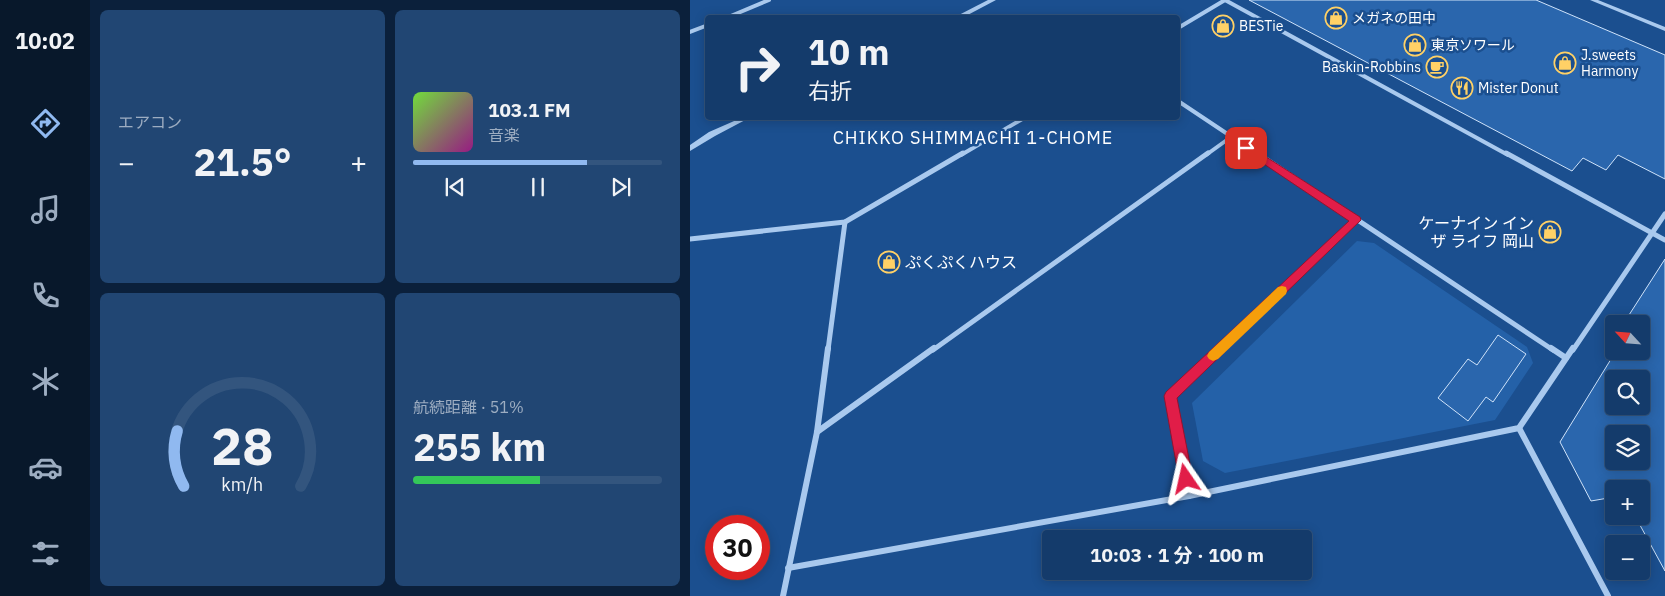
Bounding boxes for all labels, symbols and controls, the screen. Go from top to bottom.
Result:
shop icon: メガネの田中 [1324,6,1348,30]
place label: メガネの田中 [1352,9,1436,27]
shop icon: BESTie [1211,14,1235,38]
place label: BESTie [1239,17,1284,35]
text: 10:02 [15,26,75,55]
text: 10 m [808,29,890,75]
shop icon: 東京ソワール [1403,33,1427,57]
icon: right [725,35,790,100]
place label: 東京ソワール [1431,36,1515,54]
place label: J.sweets Harmony [1581,46,1638,80]
shop icon: J.sweets Harmony [1553,51,1577,75]
cafe icon: Baskin-Robbins [1425,55,1449,79]
place label: Baskin-Robbins [1322,58,1421,76]
text: 右折 [808,76,852,105]
restaurant icon: Mister Donut [1450,76,1474,100]
place label: Mister Donut [1478,79,1559,97]
text: 103.1 FM [488,98,571,122]
icon: directions [28,106,63,141]
text: エアコン [118,112,182,132]
text: 音楽 [488,125,520,145]
district label: CHIKKO SHIMMACHI 1-CHOME [833,126,1113,149]
pin [1225,127,1267,169]
icon: arrive [1232,134,1260,162]
text: 21.5° [193,137,292,186]
text: − [118,144,135,181]
text: + [350,144,367,181]
icon: previous [441,173,469,201]
icon: pause [524,173,552,201]
icon: next [607,173,635,201]
icon: music [28,192,63,227]
place label: ケーナイン イン ザ ライフ 岡山 [1418,213,1534,251]
shop icon: ケーナイン イン ザ ライフ 岡山 [1538,220,1562,244]
shop icon: ぷくぷくハウス [877,250,901,274]
place label: ぷくぷくハウス [905,252,1017,272]
icon: phone [28,278,63,313]
north arrow [1605,315,1650,360]
map controls [1605,315,1650,580]
icon: climate [28,364,63,399]
button: search [1605,370,1650,415]
text: 航続距離 · 51% [413,397,524,417]
text: 28 [211,412,274,479]
text: 255 km [413,422,546,471]
button: layers [1605,425,1650,470]
icon: car [28,450,63,485]
position arrow [1159,452,1211,504]
text: km/h [222,473,264,496]
button: + [1605,480,1650,525]
speed limit sign: 30 [705,515,770,580]
button: − [1605,535,1650,580]
icon: filters [28,536,63,571]
text: 10:03 · 1 分 · 100 m [1090,543,1264,567]

